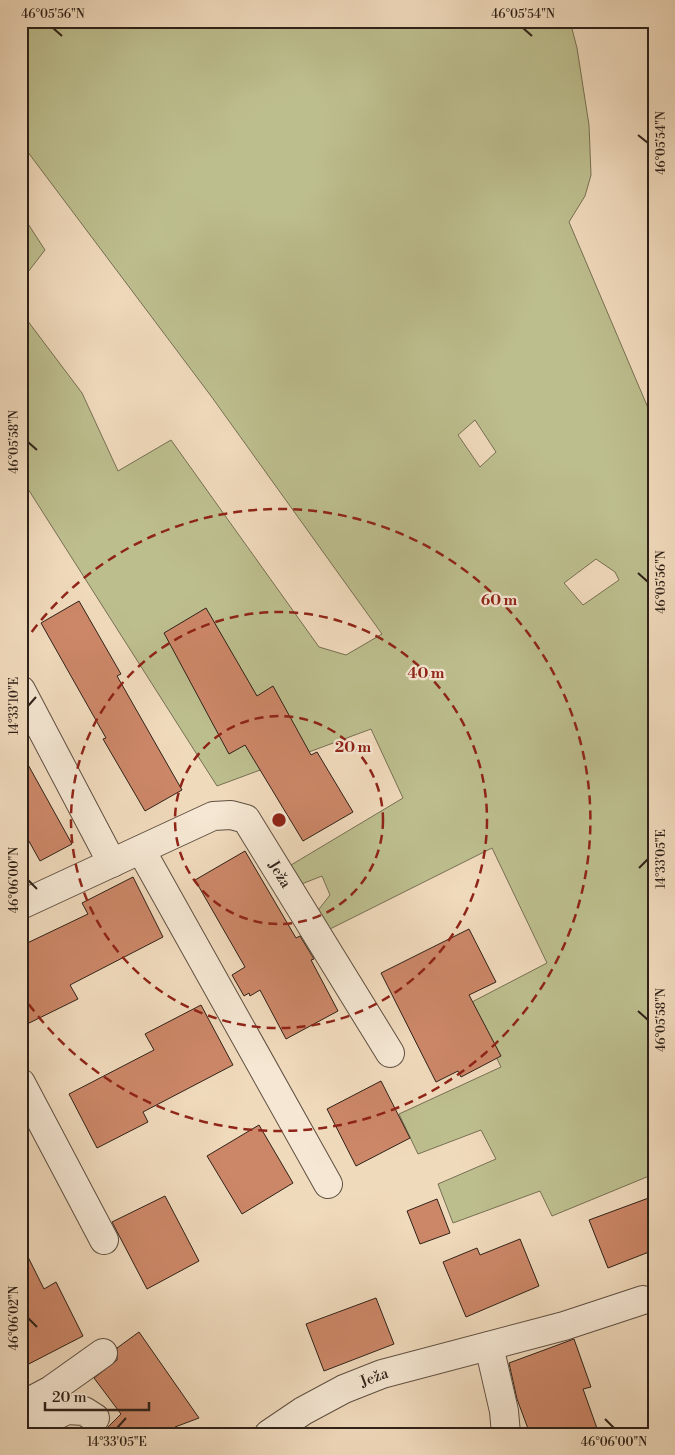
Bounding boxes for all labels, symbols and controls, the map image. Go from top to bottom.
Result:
text: 46°05'56"N [21,7,85,22]
text: 46°05'54"N [491,7,555,22]
text: 46°05'54"N [654,111,669,175]
text: 46°05'58"N [7,410,22,474]
text: 46°05'56"N [654,550,669,614]
text: 60 m [481,591,518,610]
text: 40 m [407,664,445,683]
text: 14°33'10"E [7,677,22,735]
text: 20 m [335,738,372,757]
centre of rings [270,811,288,829]
text: 14°33'05"E [654,829,669,889]
text: 46°06'00"N [7,847,22,913]
street label: Ježa [264,856,296,892]
text: 46°05'58"N [654,988,669,1052]
text: 46°06'02"N [7,1285,22,1350]
street label: Ježa [356,1363,391,1392]
scale bar [45,1380,149,1412]
text: 20 m [52,1388,87,1407]
text: 14°33'05"E [87,1435,147,1450]
text: 46°06'00"N [581,1435,647,1450]

